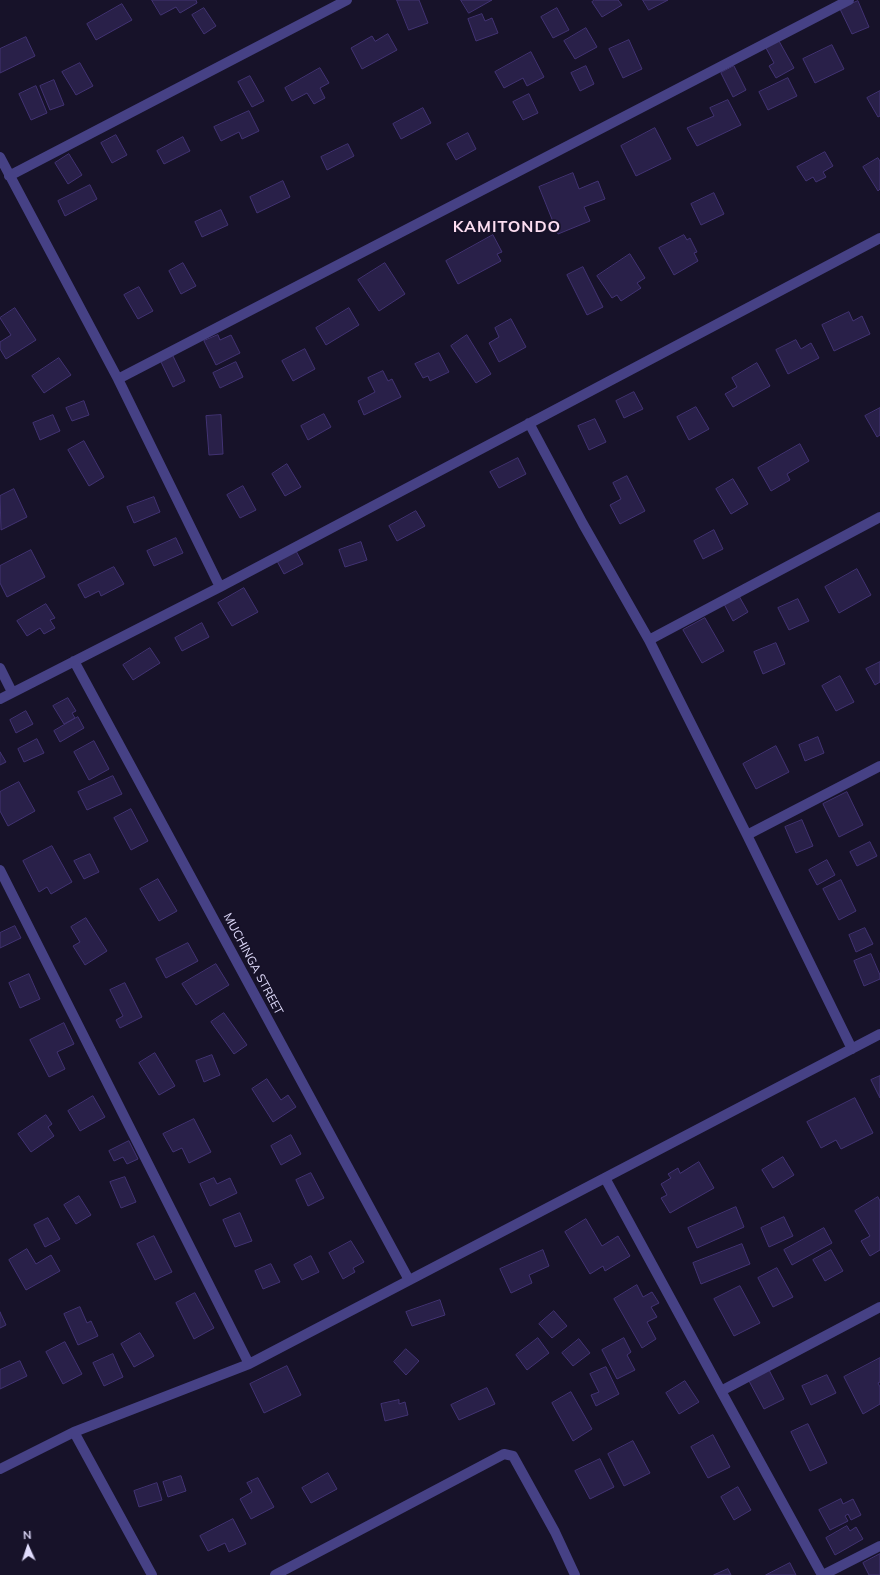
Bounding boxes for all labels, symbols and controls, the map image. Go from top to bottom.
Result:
district label: KAMITONDO [453,217,561,237]
street label: MUCHINGA STREET [220,911,286,1017]
north arrow [8,1527,48,1567]
text: N [23,1528,32,1542]

